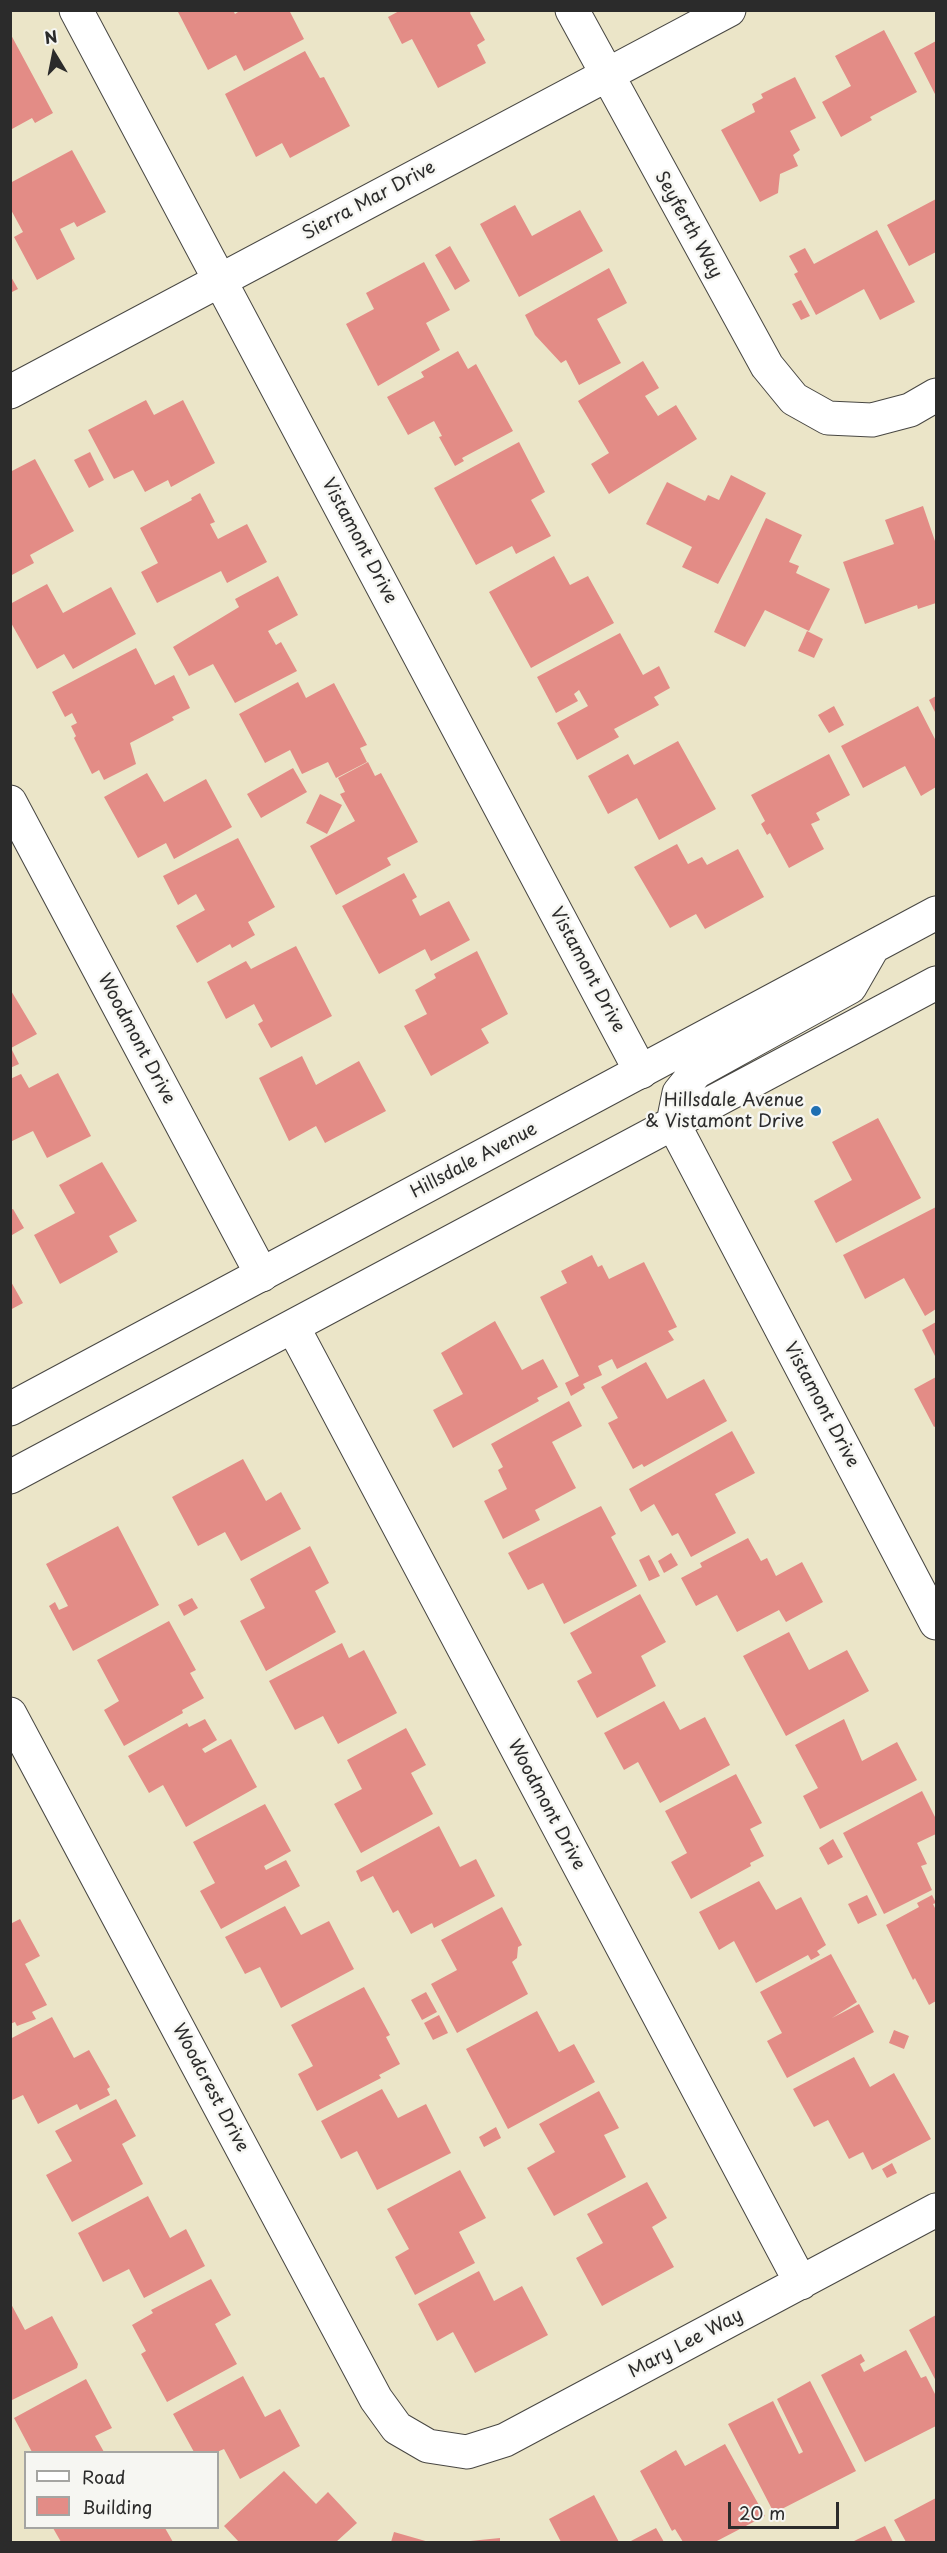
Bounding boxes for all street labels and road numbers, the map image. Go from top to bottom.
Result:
street label: Sierra Mar Drive [299,157,439,245]
street label: Seyferth Way [650,168,726,282]
street label: Vistamont Drive [317,474,401,608]
street label: Vistamont Drive [545,903,629,1037]
street label: Woodmont Drive [93,970,179,1108]
street label: Hillsdale Avenue [407,1119,541,1203]
street label: Vistamont Drive [779,1338,863,1472]
street label: Woodmont Drive [503,1736,589,1874]
street label: Woodcrest Drive [167,2020,253,2156]
street label: Mary Lee Way [625,2305,747,2383]

